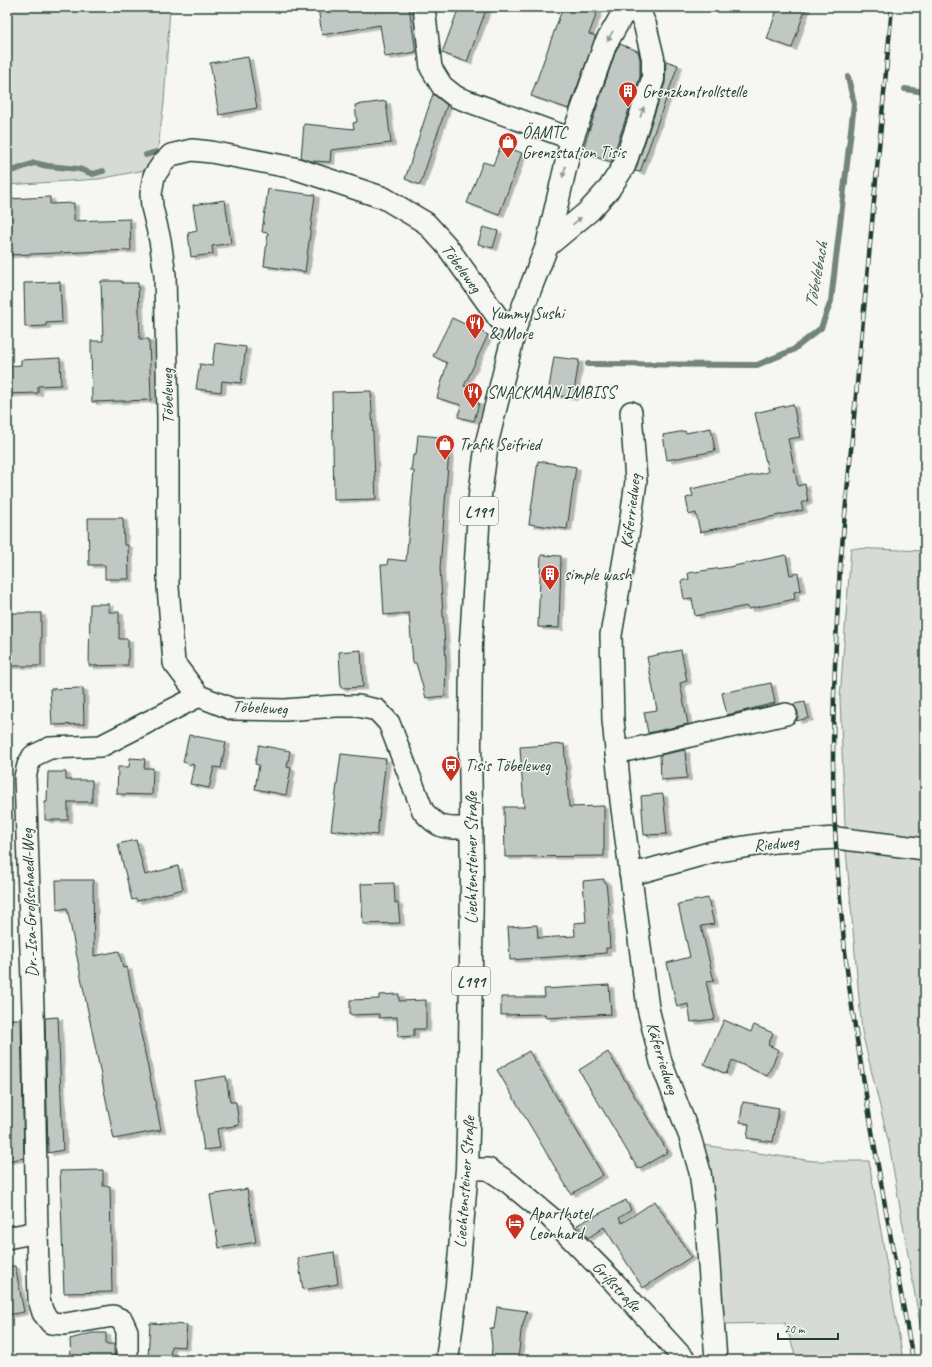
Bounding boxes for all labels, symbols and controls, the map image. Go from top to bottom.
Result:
one-way arrow [607,30,614,42]
building icon: Grenzkontrollstelle [617,80,639,108]
place label: Grenzkontrollstelle [642,81,748,102]
one-way arrow [639,105,645,117]
place label: ÖAMTC Grenzstation Tisis [522,122,628,163]
shop icon: ÖAMTC Grenzstation Tisis [497,131,519,159]
one-way arrow [561,166,567,178]
one-way arrow [571,216,582,225]
water label: Töbelebach [799,238,833,310]
street label: Töbeleweg [437,240,487,298]
place label: Yummy Sushi & More [489,303,567,344]
restaurant icon: Yummy Sushi & More [464,312,486,340]
street label: Töbeleweg [157,367,178,424]
restaurant icon: SNACKMAN IMBISS [462,381,484,409]
place label: SNACKMAN IMBISS [487,382,619,403]
shop icon: Trafik Seifried [434,433,456,461]
place label: Trafik Seifried [459,434,544,455]
street label: Käferriedweg [616,472,646,549]
road number: L191 [460,497,498,525]
building icon: simple wash [539,563,561,591]
place label: simple wash [564,564,633,585]
street label: Töbeleweg [232,696,289,719]
bus stop icon: Tisis Töbeleweg [440,754,462,782]
place label: Tisis Töbeleweg [465,755,551,776]
street label: Liechtensteiner Straße [461,791,482,924]
street label: Dr.-Isa-Großschaedl-Weg [16,827,43,978]
street label: Riedweg [753,831,800,856]
road number: L191 [452,967,490,995]
street label: Käferriedweg [642,1020,684,1098]
street label: Liechtensteiner Straße [449,1114,480,1249]
place label: Aparthotel Leonhard [529,1203,594,1244]
hotel icon: Aparthotel Leonhard [504,1212,526,1240]
street label: Grißstraße [588,1257,646,1317]
scale bar [778,1315,838,1341]
text: 20 m [784,1321,806,1337]

